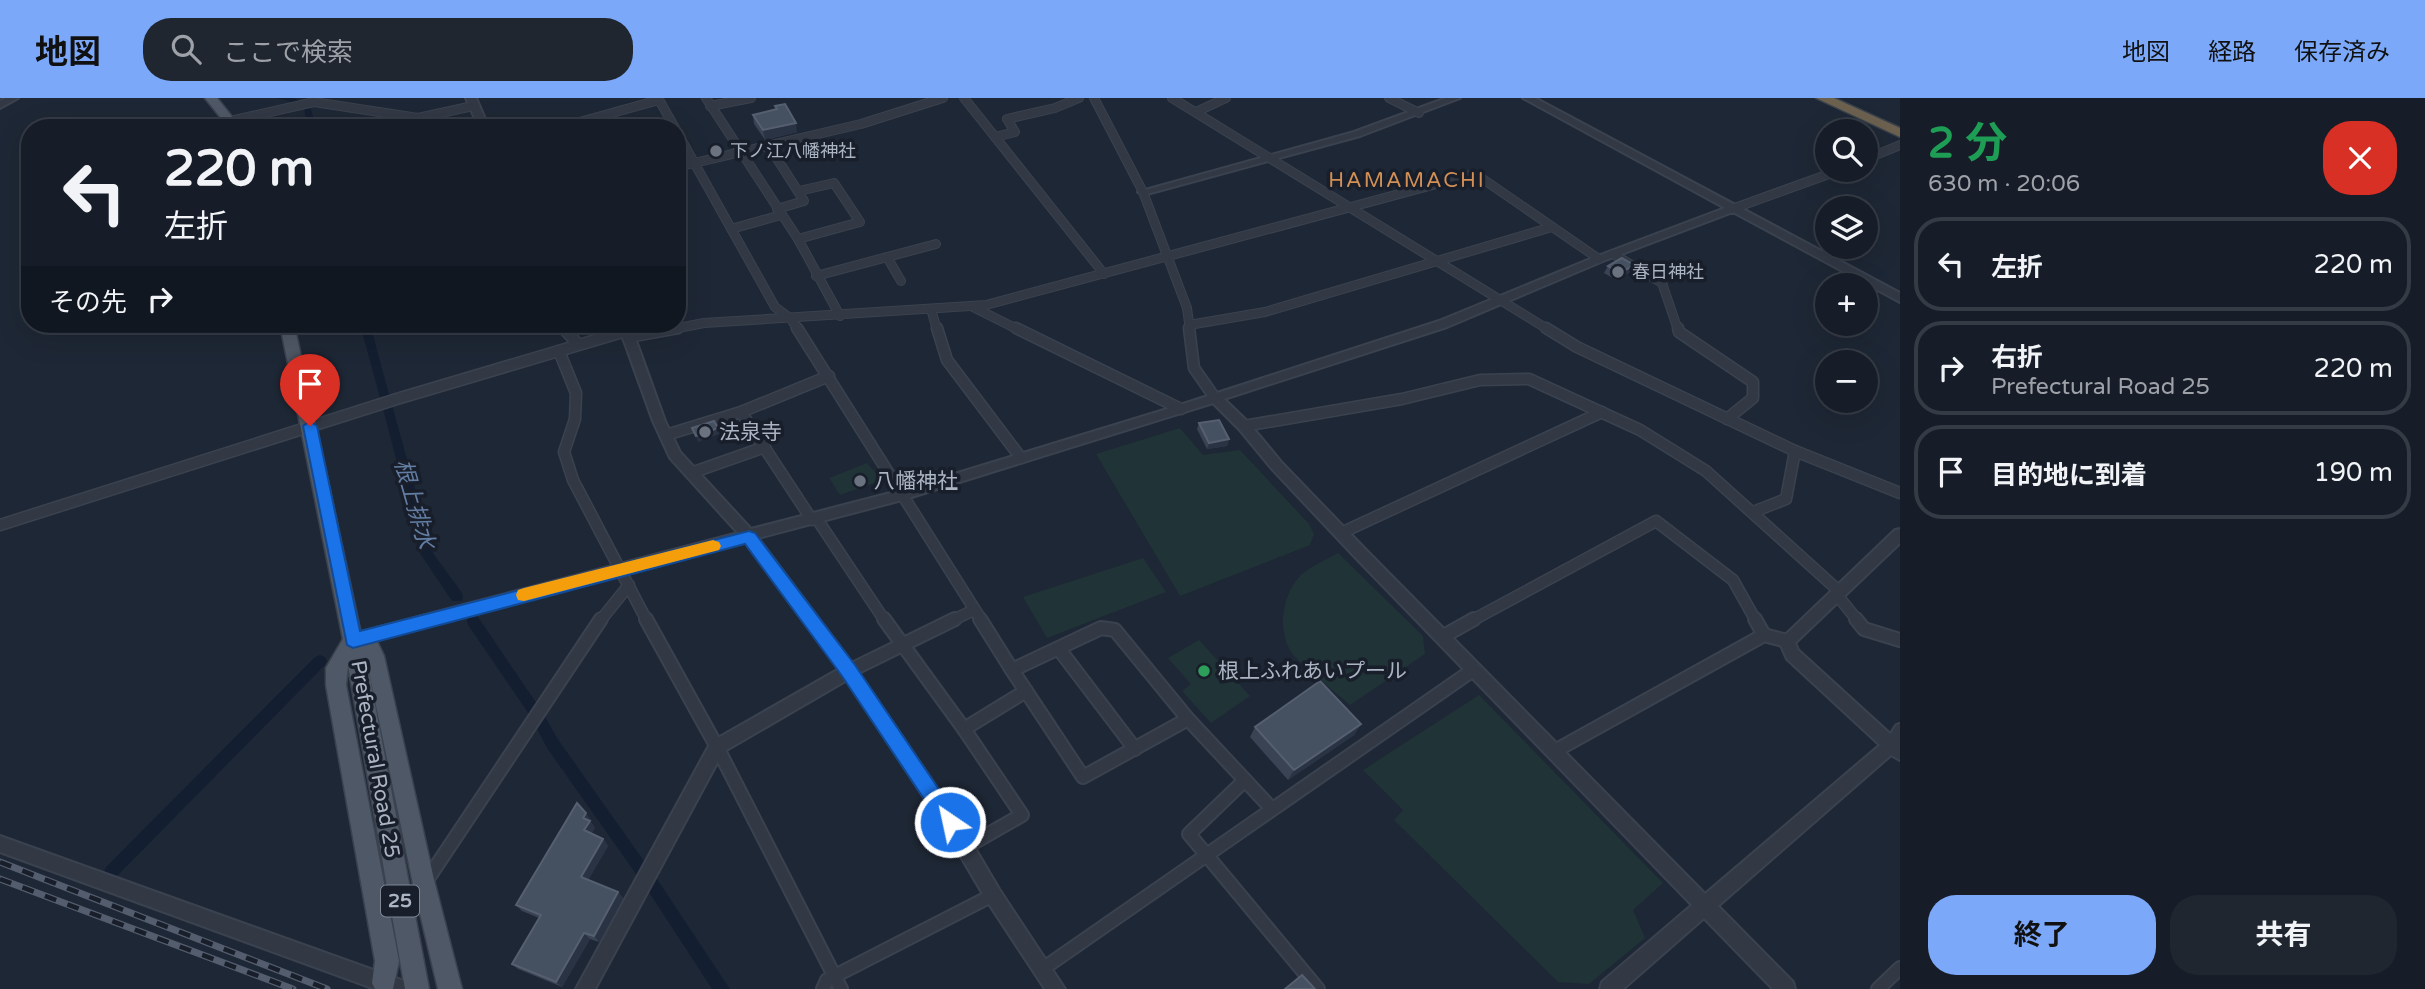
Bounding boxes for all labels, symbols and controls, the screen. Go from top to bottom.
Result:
search box [143,18,633,81]
icon: search [167,30,205,68]
text: 地図 [35,33,101,72]
text: ここで検索 [223,37,353,68]
text: 地図 [2122,38,2170,67]
text: 経路 [2208,38,2256,67]
text: 保存済み [2294,38,2390,67]
text: 2 分 [1928,118,2007,169]
map controls [1815,119,1878,413]
button: search [1815,119,1878,182]
button: close [2323,121,2397,195]
text: 220 m [164,140,314,199]
place label: 下ノ江八幡神社 [730,140,856,162]
marker: 下ノ江八幡神社 [708,143,724,159]
icon: left [49,147,140,238]
district label: HAMAMACHI [1328,168,1486,193]
text: 630 m · 20:06 [1928,170,2080,198]
button: layers [1815,196,1878,259]
text: 左折 [164,208,228,246]
icon: left [1932,245,1970,283]
text: 220 m [2313,249,2393,280]
text: 左折 [1991,252,2043,283]
place label: 春日神社 [1632,261,1704,283]
marker: 春日神社 [1610,264,1626,280]
button: + [1815,273,1878,336]
icon: right [141,280,179,318]
text: その先 [49,287,127,318]
text: 右折 [1991,342,2043,373]
icon: right [1932,349,1970,387]
button: − [1815,350,1878,413]
text: 220 m [2313,353,2393,384]
pin [280,354,340,426]
icon: arrive [291,365,329,403]
text: Prefectural Road 25 [1991,373,2210,401]
place label: 法泉寺 [719,420,782,445]
marker: 法泉寺 [697,424,713,440]
icon: arrive [1932,453,1970,491]
water label: 根上排水 [388,456,441,555]
text: 190 m [2313,457,2393,488]
text: 目的地に到着 [1991,460,2147,491]
place label: 八幡神社 [874,469,958,494]
marker: 八幡神社 [852,473,868,489]
street label: Prefectural Road 25 [345,658,405,860]
place label: 根上ふれあいプール [1218,659,1407,684]
marker: 根上ふれあいプール [1196,663,1212,679]
position arrow [913,785,987,859]
road number: 25 [381,886,419,916]
button: 終了 [1928,895,2156,975]
button: 共有 [2170,895,2397,975]

